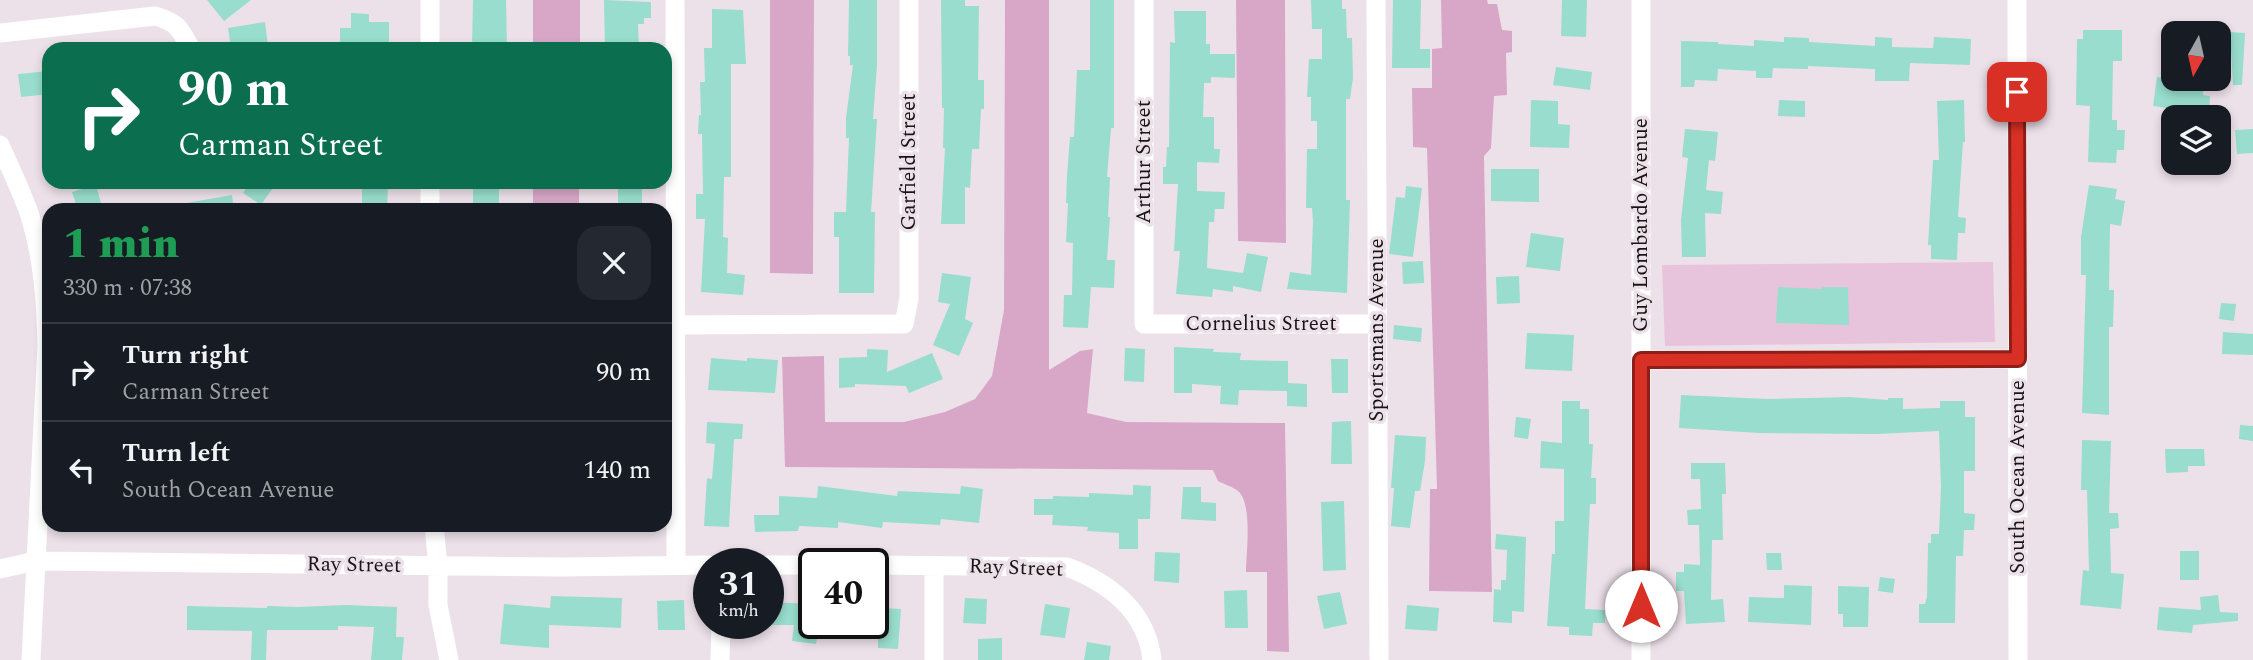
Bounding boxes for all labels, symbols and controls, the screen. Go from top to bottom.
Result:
north arrow [2161,21,2231,91]
map controls [2161,21,2231,175]
text: 90 m [178,53,289,128]
pin [1987,62,2047,122]
icon: right [63,70,154,161]
icon: arrive [1998,73,2036,111]
street label: Garfield Street [893,93,925,231]
street label: Arthur Street [1128,100,1160,224]
button: layers [2161,105,2231,175]
street label: Guy Lombardo Avenue [1625,118,1657,332]
text: Carman Street [178,121,383,170]
text: 1 min [63,213,179,276]
button: close [577,226,651,300]
street label: Sportsmans Avenue [1361,238,1393,422]
text: 330 m · 07:38 [63,271,192,306]
street label: Cornelius Street [1185,308,1337,340]
text: Turn right [122,335,249,375]
text: 90 m [596,352,651,392]
icon: right [63,353,101,391]
text: Carman Street [122,375,269,410]
street label: South Ocean Avenue [2002,380,2034,574]
text: Turn left [122,433,230,473]
text: 140 m [583,450,651,490]
icon: left [63,451,101,489]
text: South Ocean Avenue [122,473,334,508]
street label: Ray Street [306,548,402,582]
speed limit sign: 40 [798,548,889,639]
street label: Ray Street [968,550,1064,586]
text: 31 [719,558,758,611]
position arrow [1604,569,1678,643]
text: km/h [718,597,759,624]

